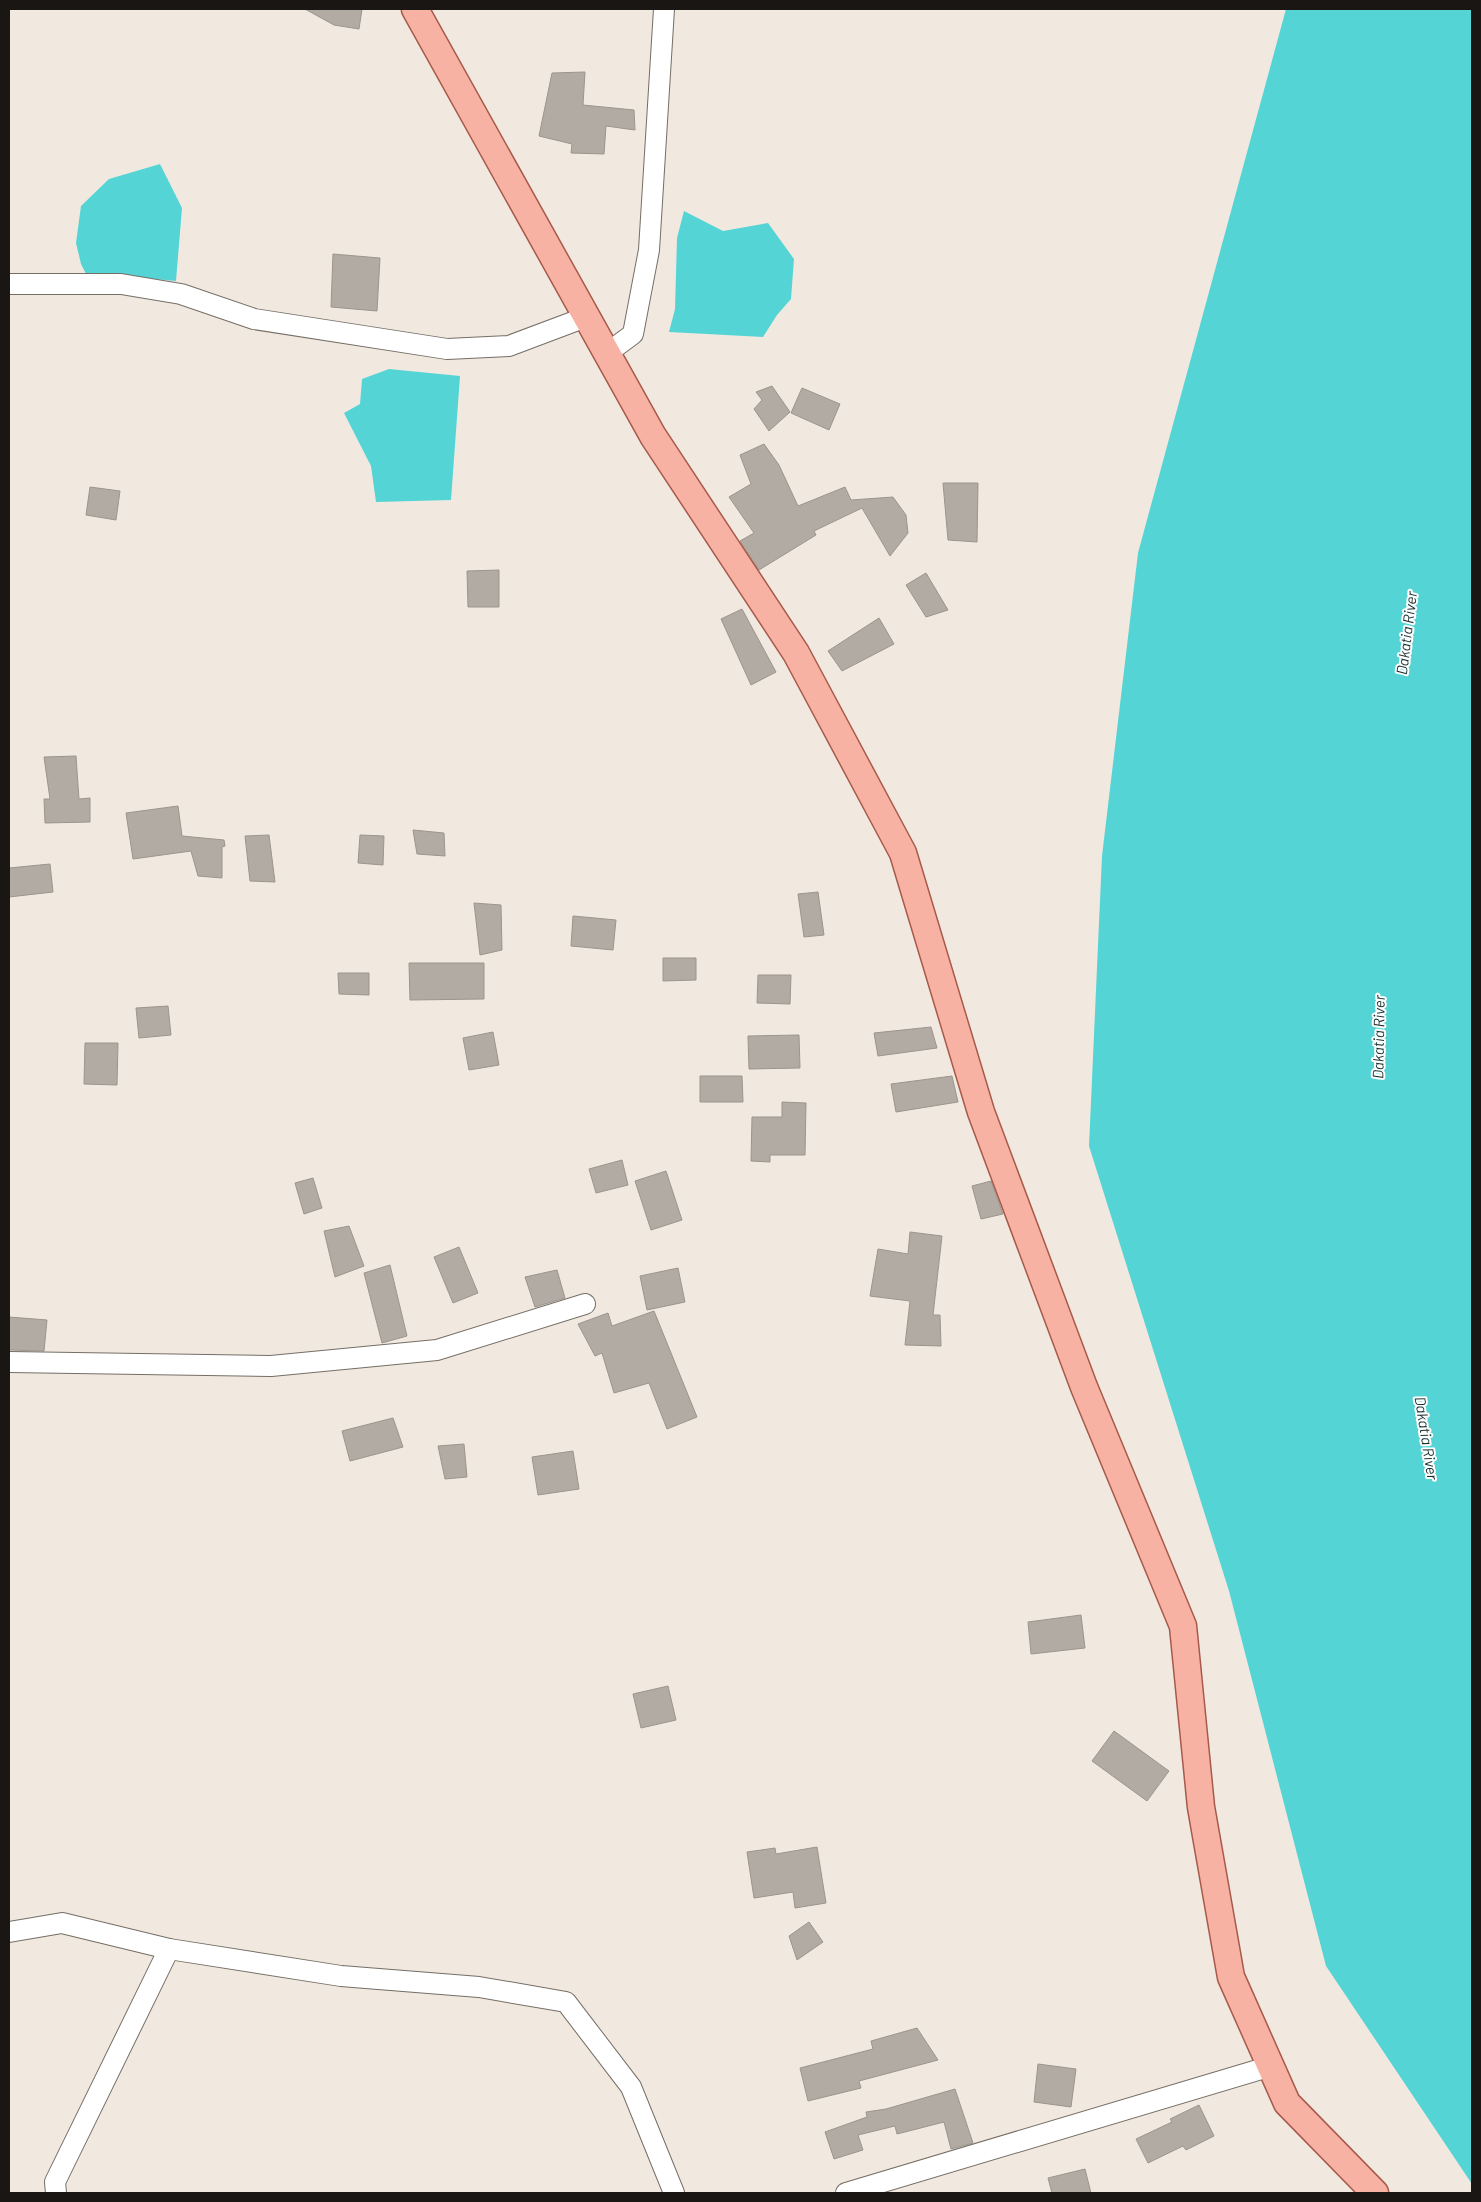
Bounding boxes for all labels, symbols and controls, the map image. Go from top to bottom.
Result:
water label: Dakatia River [1392,590,1420,676]
water label: Dakatia River [1368,994,1388,1079]
water label: Dakatia River [1412,1395,1443,1482]

